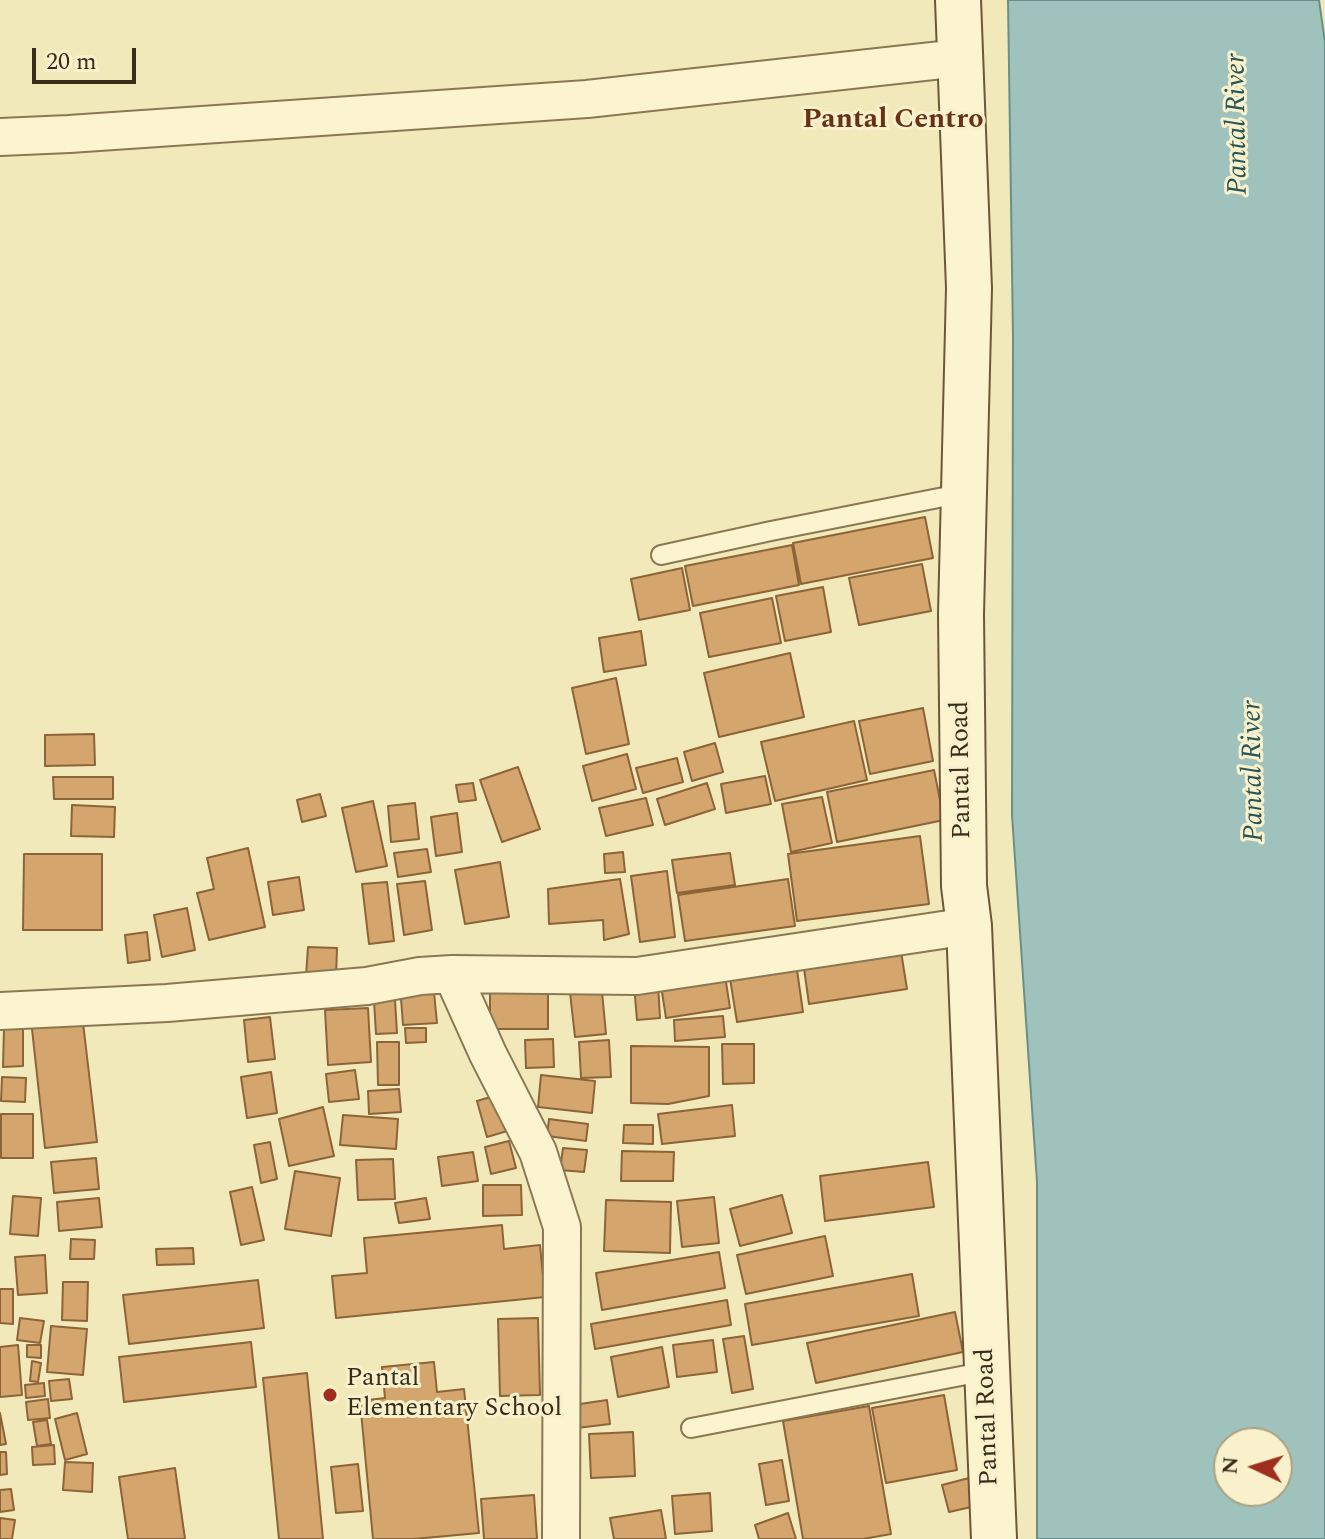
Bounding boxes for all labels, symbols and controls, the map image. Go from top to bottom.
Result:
scale bar [36,32,140,82]
text: 20 m [46,44,97,80]
water label: Pantal River [1221,53,1257,195]
district label: Pantal Centro [802,105,984,139]
water label: Pantal River [1237,700,1273,842]
street label: Pantal Road [946,701,980,839]
street label: Pantal Road [971,1347,1007,1487]
place label: Pantal Elementary School [346,1364,562,1426]
marker: Pantal Elementary School [321,1386,339,1404]
north arrow [1213,1427,1293,1507]
text: N [1213,1455,1248,1476]

